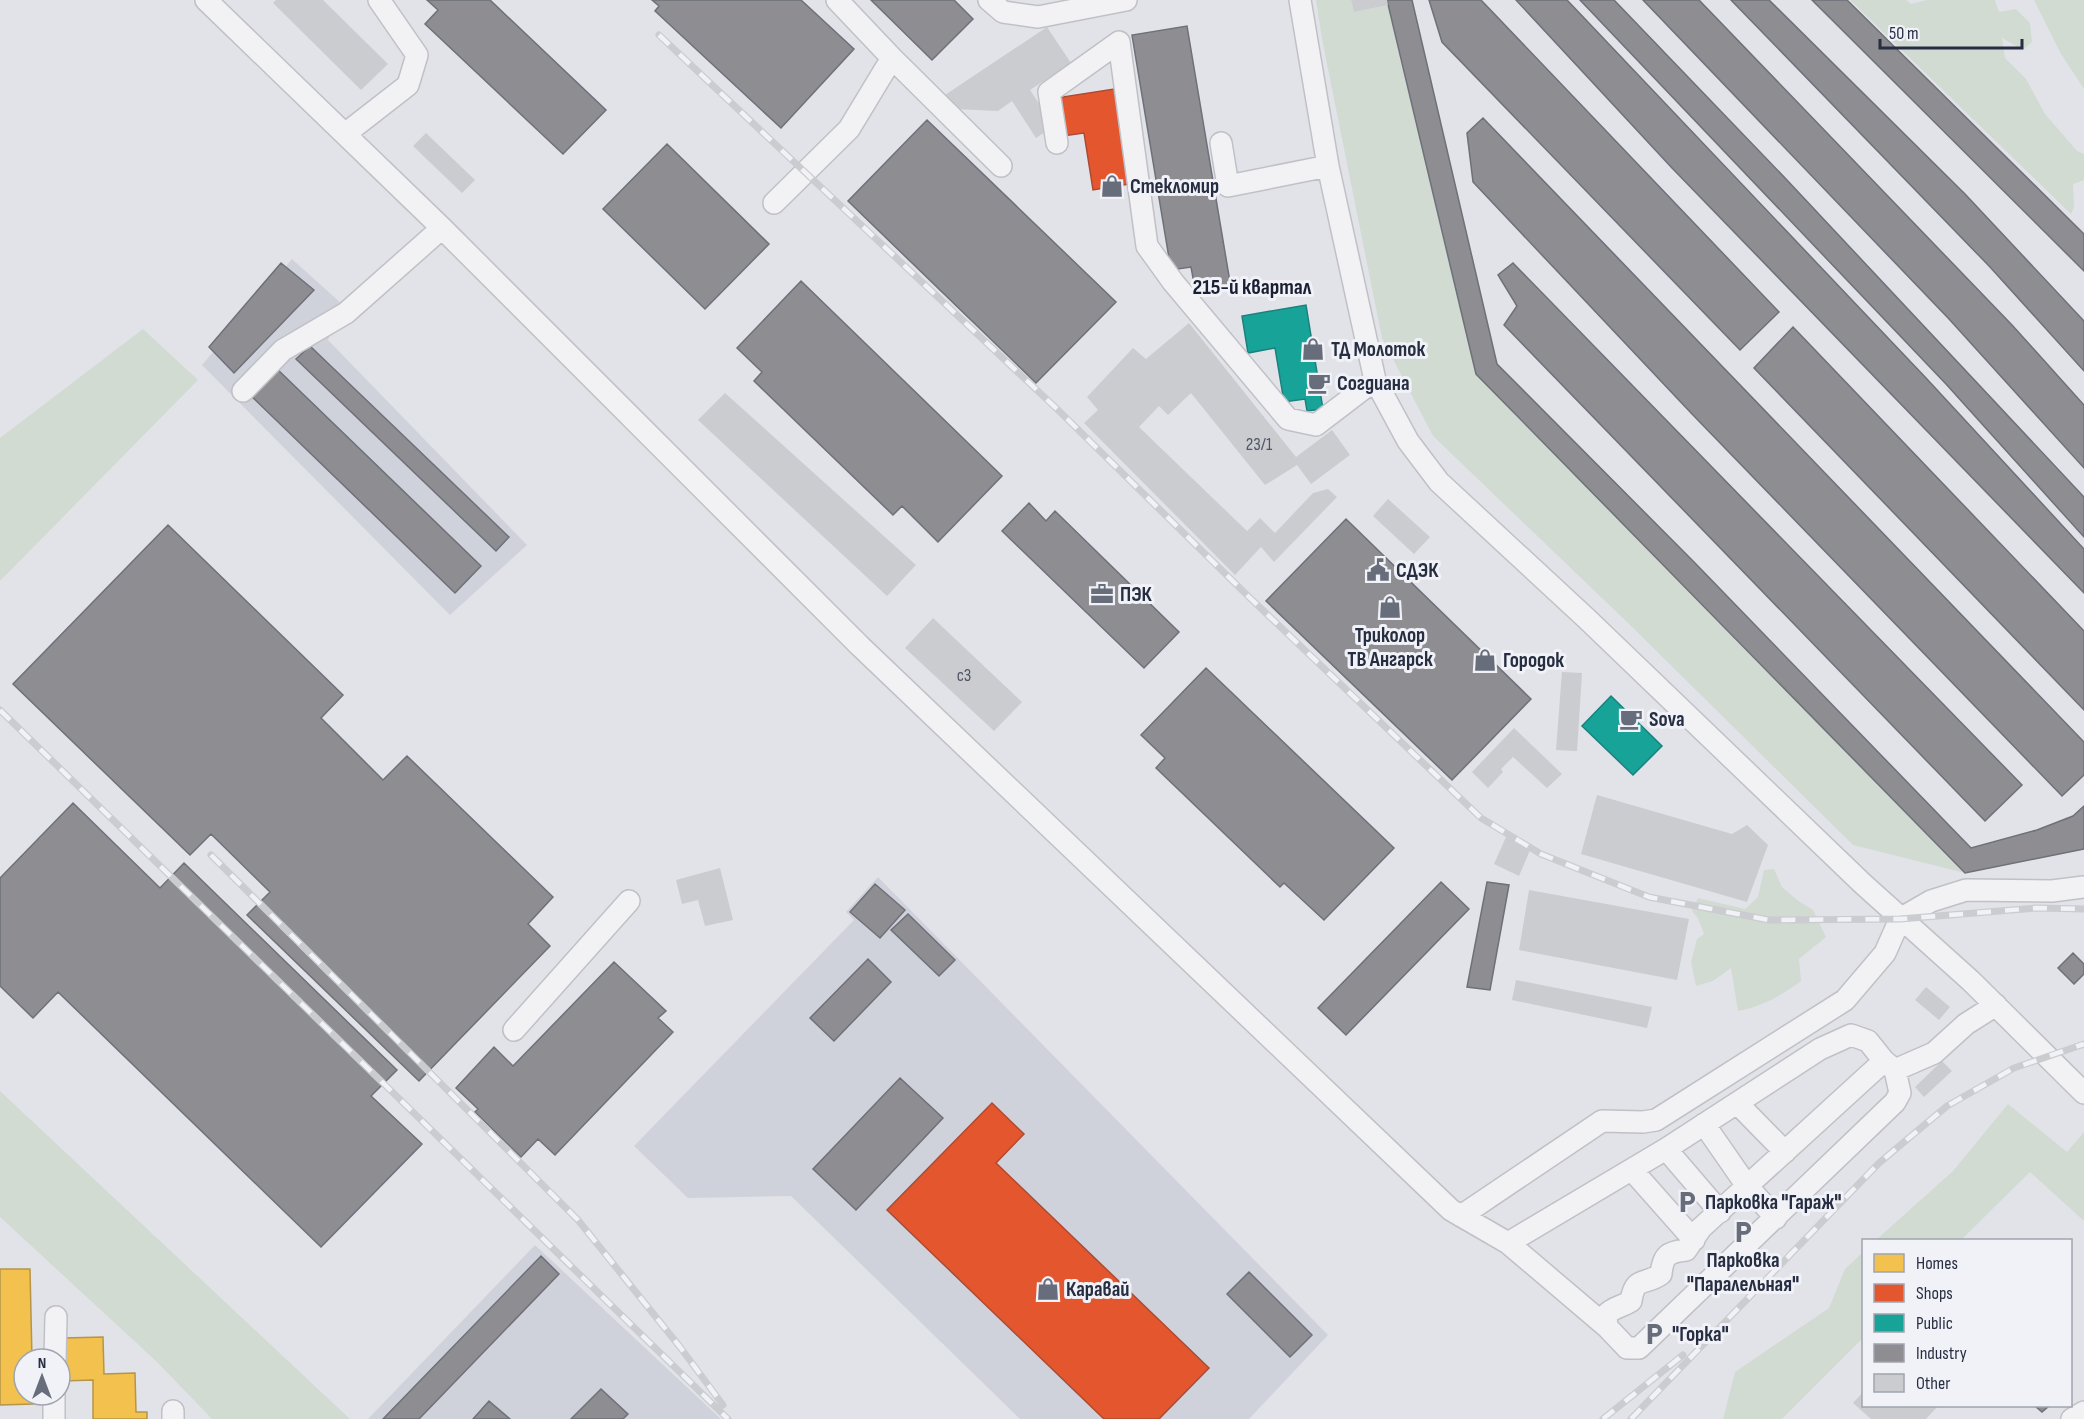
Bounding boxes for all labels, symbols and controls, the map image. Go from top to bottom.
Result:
scale bar [1880,12,2022,50]
text: 50 m [1889,23,1919,44]
shop icon: Стекломир [1099,173,1125,199]
place label: Стекломир [1130,174,1219,199]
district label: 215-й квартал [1192,274,1312,301]
shop icon: ТД Молоток [1300,336,1326,362]
place label: ТД Молоток [1331,337,1425,362]
cafe icon: Согдиана [1306,370,1332,396]
place label: Согдиана [1337,371,1410,396]
house number: 23/1 [1246,434,1273,455]
public building icon: СДЭК [1365,557,1391,583]
place label: СДЭК [1396,558,1439,583]
office icon: ПЭК [1089,581,1115,607]
place label: ПЭК [1120,582,1153,607]
shop icon: Триколор ТВ Ангарск [1377,594,1403,620]
place label: Триколор ТВ Ангарск [1347,623,1433,672]
shop icon: Городок [1472,647,1498,673]
place label: Городок [1503,648,1564,673]
house number: с3 [957,665,971,686]
cafe icon: Sova [1618,706,1644,732]
place label: Sova [1649,707,1685,732]
parking icon: Парковка "Гараж" [1674,1189,1700,1215]
place label: Парковка "Гараж" [1705,1190,1841,1215]
parking icon: Парковка "Паралельная" [1730,1219,1756,1245]
legend [1862,1239,2072,1407]
place label: Парковка "Паралельная" [1687,1248,1799,1297]
text: Homes [1916,1253,1958,1274]
shop icon: Каравай [1035,1276,1061,1302]
place label: Каравай [1066,1277,1129,1302]
text: Shops [1916,1283,1953,1304]
text: Public [1916,1313,1953,1334]
parking icon: "Горка" [1641,1321,1667,1347]
place label: "Горка" [1672,1322,1729,1347]
text: Industry [1916,1343,1967,1364]
north arrow [12,1347,72,1407]
text: N [38,1354,46,1373]
text: Other [1916,1373,1950,1394]

